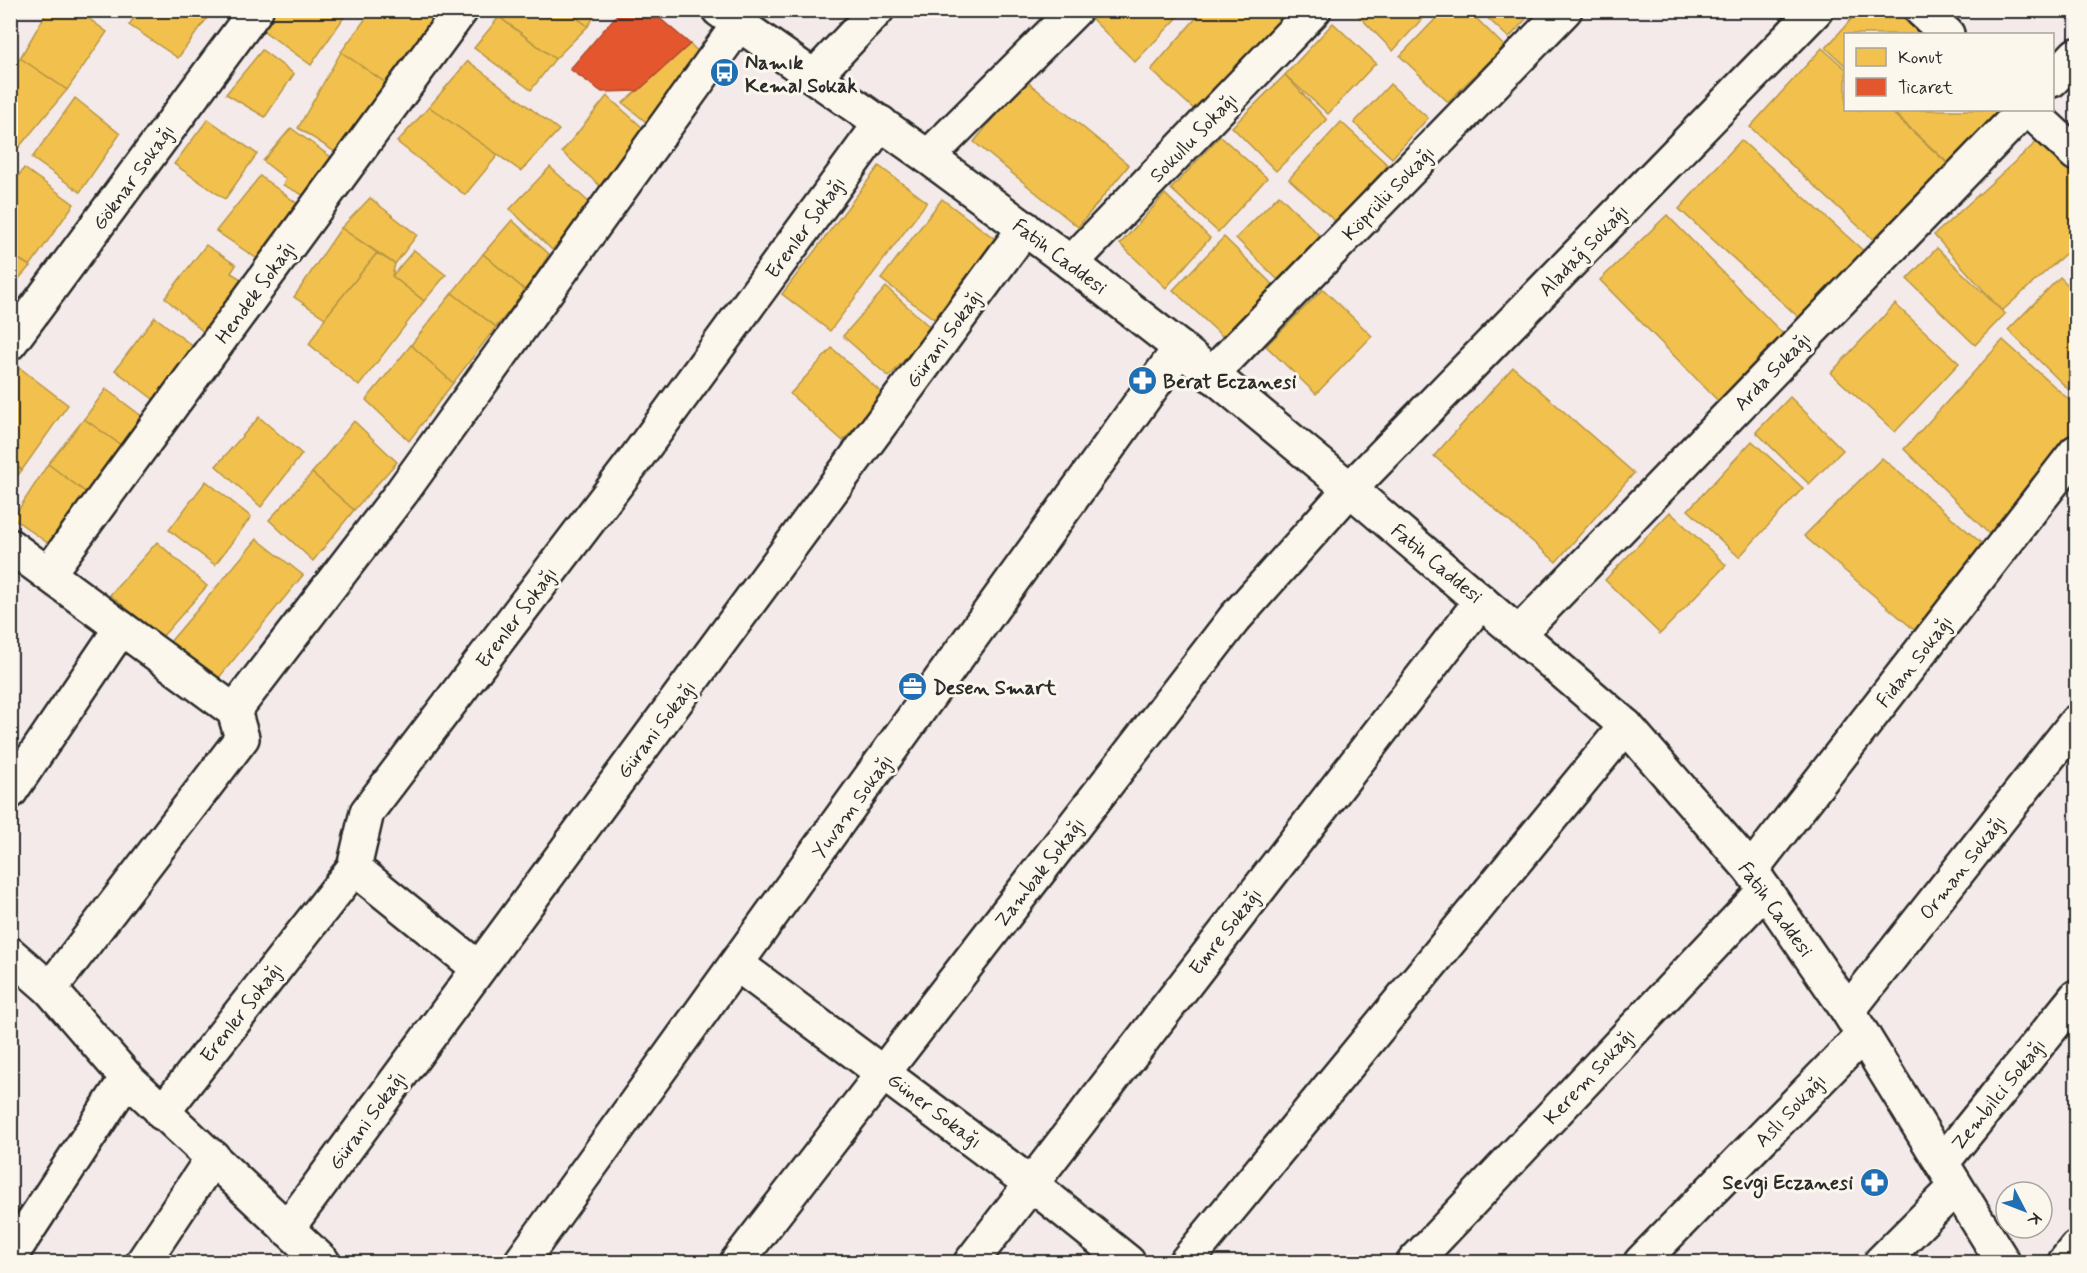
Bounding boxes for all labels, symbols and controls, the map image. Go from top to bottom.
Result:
legend [1844,33,2054,111]
text: Konut [1898,46,1943,70]
place label: Namık Kemal Sokak [745,50,858,100]
bus stop icon: Namık Kemal Sokak [708,57,740,89]
text: Ticaret [1898,76,1954,100]
street label: Sokullu Sokağı [1144,87,1244,189]
street label: Göknar Sokağı [87,119,182,236]
street label: Köprülü Sokağı [1337,141,1441,247]
street label: Erenler Sokağı [760,171,852,284]
street label: Aladağ Sokağı [1533,199,1635,303]
street label: Fatih Caddesi [1006,213,1112,302]
street label: Hendek Sokağı [210,236,303,350]
street label: Gürani Sokağı [900,284,990,394]
street label: Arda Sokağı [1729,327,1818,417]
pharmacy icon: Berat Eczanesi [1126,365,1158,397]
place label: Berat Eczanesi [1163,369,1297,396]
street label: Fatih Caddesi [1385,518,1487,610]
street label: Erenler Sokağı [470,562,564,674]
street label: Fidan Sokağı [1871,610,1960,714]
office icon: Desen Smart [896,671,928,703]
street label: Gürani Sokağı [611,675,703,785]
place label: Desen Smart [933,675,1057,702]
street label: Yuvam Sokağı [806,749,900,865]
street label: Orman Sokağı [1914,810,2013,926]
street label: Zambak Sokağı [989,812,1092,934]
street label: Fatih Caddesi [1731,857,1819,963]
street label: Emre Sokağı [1184,883,1269,981]
street label: Erenler Sokağı [195,957,290,1069]
street label: Kerem Sokağı [1538,1023,1642,1131]
street label: Zembilci Sokağı [1946,1033,2053,1157]
street label: Gürani Sokağı [323,1066,413,1176]
street label: Güner Sokağı [881,1067,987,1156]
street label: Aslı Sokağı [1749,1068,1833,1154]
pharmacy icon: Sevgi Eczanesi [1858,1166,1890,1198]
place label: Sevgi Eczanesi [1723,1170,1853,1199]
north arrow [1994,1180,2054,1240]
text: K [2022,1208,2046,1231]

